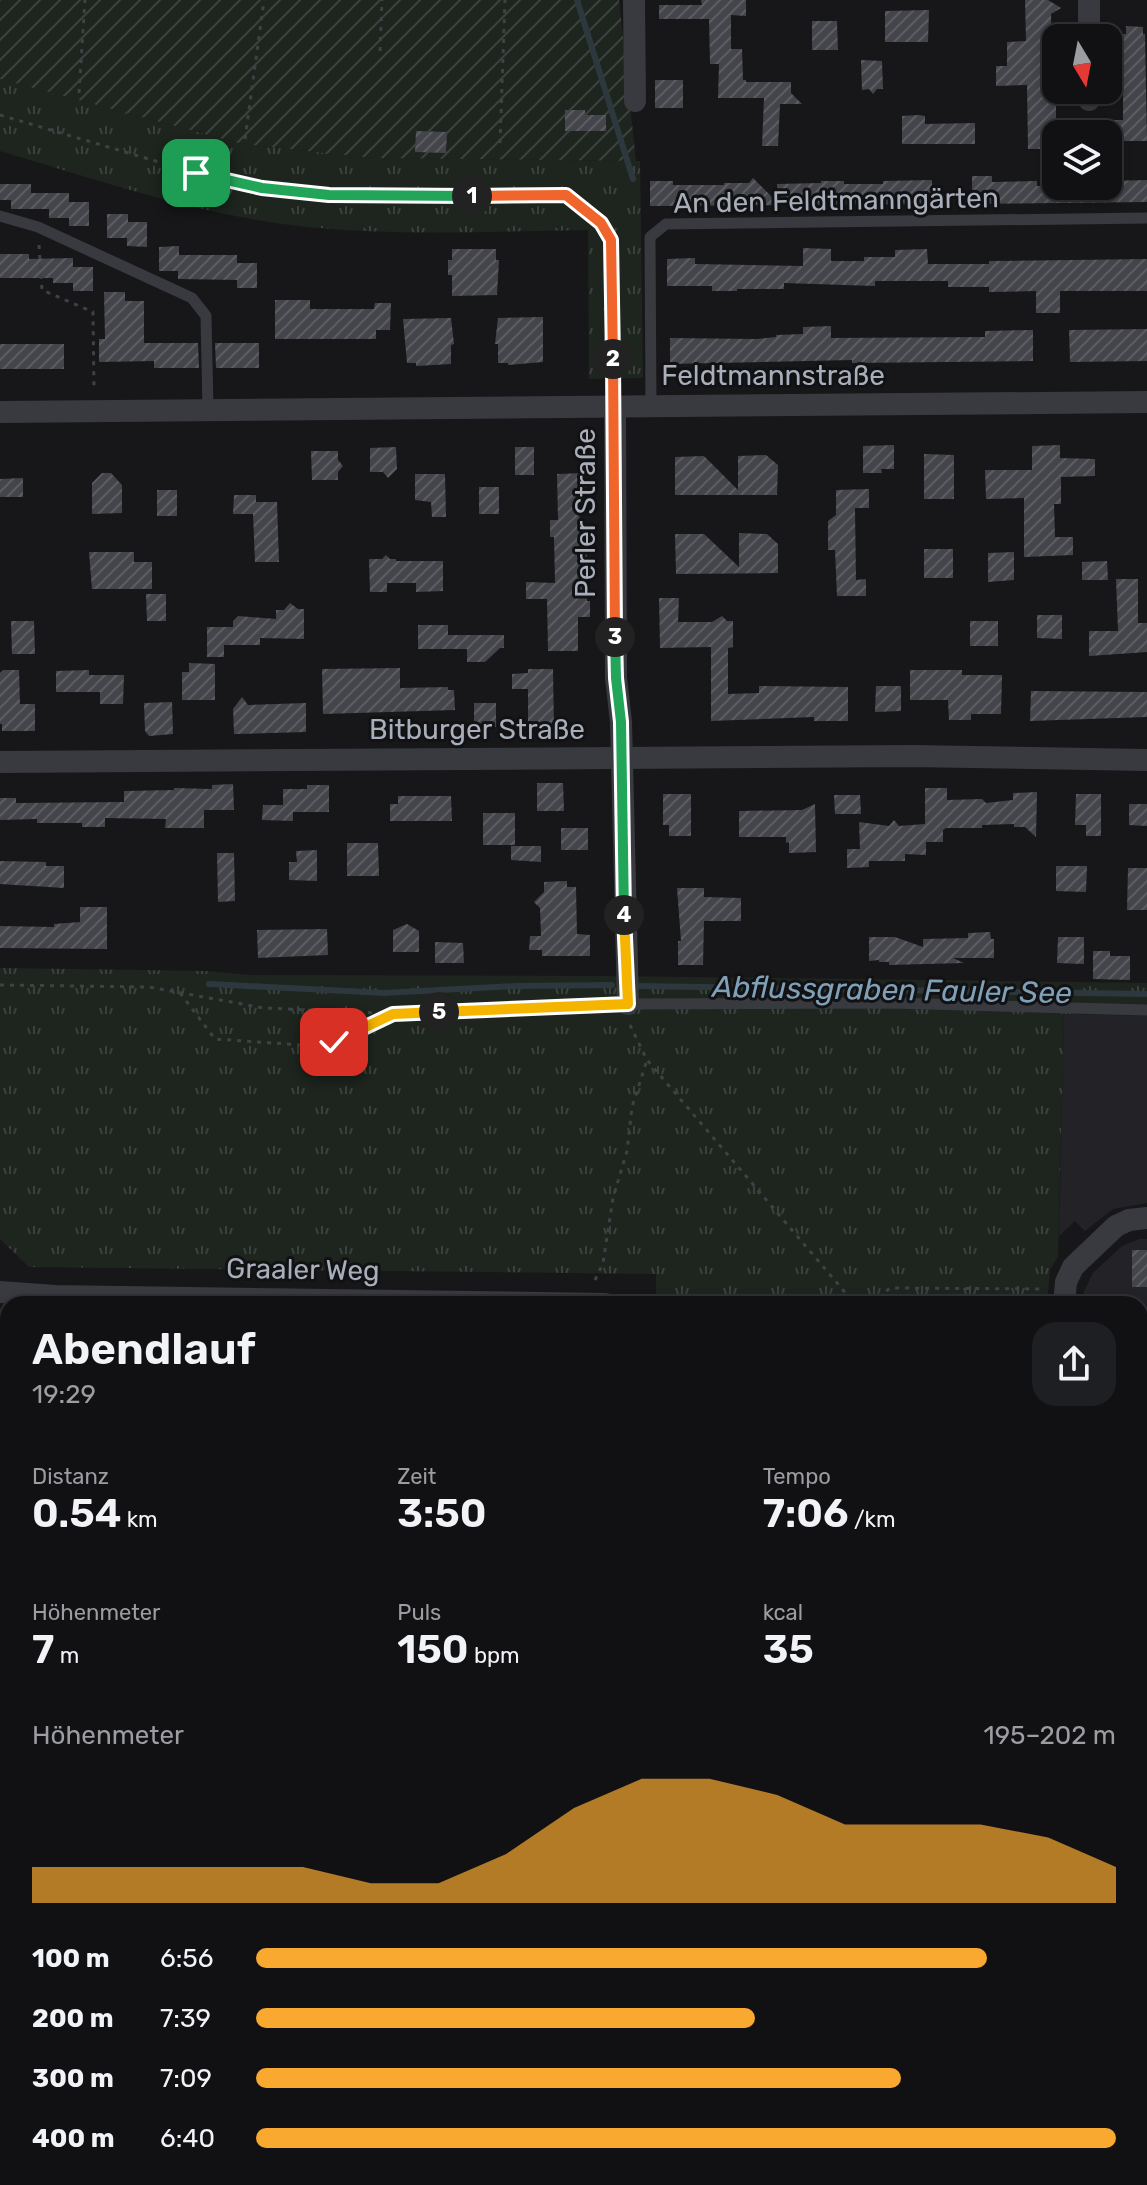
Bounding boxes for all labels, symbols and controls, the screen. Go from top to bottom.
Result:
north arrow [1042,24,1122,104]
map controls [1042,24,1122,200]
button: layers [1042,120,1122,200]
pin [162,139,230,207]
icon: arrive [174,151,218,195]
pin: 1 [452,176,492,216]
street label: An den Feldtmanngärten [673,181,999,220]
text: 1 [467,182,477,209]
pin: 2 [593,339,633,379]
text: 2 [606,345,620,372]
street label: Feldtmannstraße [661,359,885,392]
street label: Perler Straße [569,428,602,598]
pin: 3 [595,617,635,657]
text: 3 [608,623,622,650]
street label: Bitburger Straße [369,713,585,746]
pin: 4 [604,895,644,935]
text: 4 [616,901,632,928]
water label: Abflussgraben Fauler See [710,969,1072,1011]
pin: 5 [419,992,459,1032]
text: 5 [432,998,446,1025]
pin [300,1008,368,1076]
icon: check [312,1020,356,1064]
street label: Graaler Weg [226,1252,380,1287]
button: share [1032,1322,1116,1406]
text: Abendlauf [32,1323,256,1375]
text: 19:29 [32,1379,96,1410]
text: Distanz [32,1463,109,1490]
text: Zeit [397,1463,436,1490]
text: Tempo [763,1463,831,1490]
text: 0.54 [32,1490,121,1537]
text: 3:50 [397,1490,486,1537]
text: 7:06 [763,1490,849,1537]
text: km [121,1506,158,1533]
text: /km [849,1506,895,1533]
text: Höhenmeter [32,1599,160,1626]
text: Puls [397,1599,441,1626]
text: kcal [763,1599,803,1626]
text: 7 [32,1626,54,1673]
text: 150 [397,1626,469,1673]
text: 35 [763,1626,814,1673]
text: m [54,1642,79,1669]
text: bpm [469,1642,520,1669]
text: Höhenmeter [32,1720,184,1751]
text: 195–202 m [984,1720,1116,1751]
text: 100 m [32,1943,110,1974]
text: 6:56 [160,1943,213,1974]
text: 200 m [32,2003,114,2034]
text: 7:39 [160,2003,211,2034]
text: 300 m [32,2063,114,2094]
text: 7:09 [160,2063,212,2094]
text: 400 m [32,2123,114,2154]
text: 6:40 [160,2123,215,2154]

